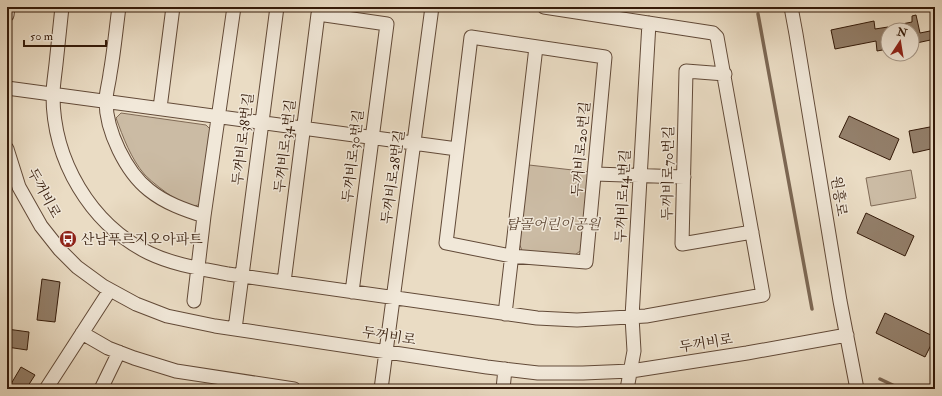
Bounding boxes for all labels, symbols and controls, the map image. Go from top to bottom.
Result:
scale bar [24,22,106,48]
north arrow [880,22,920,62]
text: N [895,25,909,40]
text: 50 m [30,29,54,44]
street label: 두꺼비로38번길 [229,92,257,186]
street label: 두꺼비로34번길 [271,98,299,194]
street label: 두꺼비로20번길 [568,101,594,197]
street label: 두꺼비로30번길 [339,108,367,204]
street label: 두꺼비로70번길 [659,125,677,221]
street label: 두꺼비로28번길 [378,129,408,225]
street label: 두꺼비로14번길 [612,149,634,243]
street label: 두꺼비로 [24,165,64,221]
street label: 원흥로 [827,175,851,218]
park label: 탑골어린이공원 [506,216,602,233]
bus stop icon: 산남푸르지오아파트 [58,229,78,249]
place label: 산남푸르지오아파트 [81,231,203,248]
street label: 두꺼비로 [361,323,418,349]
street label: 두꺼비로 [678,330,735,356]

